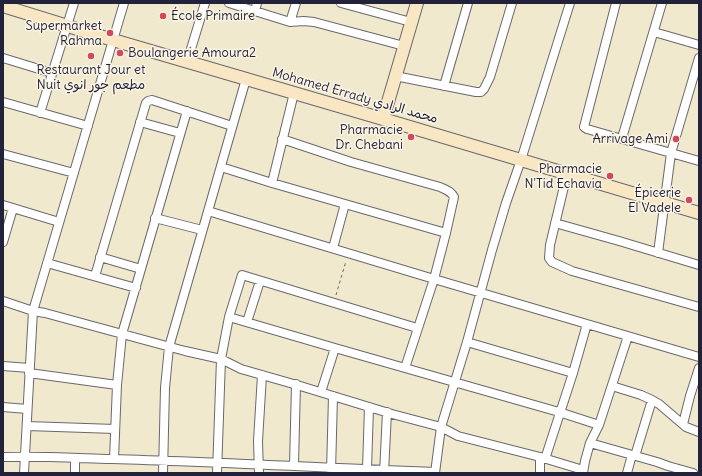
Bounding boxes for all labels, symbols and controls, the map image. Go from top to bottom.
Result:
place label: École Primaire [171,8,255,24]
marker: École Primaire [158,11,168,21]
place label: Supermarket Rahma [25,18,102,49]
marker: Supermarket Rahma [105,28,115,38]
place label: Boulangerie Amoura2 [128,45,256,61]
marker: Boulangerie Amoura2 [115,48,125,58]
marker: Restaurant Jour et Nuit مطعم جور انوي [86,51,96,61]
place label: Restaurant Jour et Nuit مطعم جور انوي [37,62,145,93]
street label: Mohamed Errady محمد الرادي [270,65,440,127]
place label: Pharmacie Dr. Chebani [335,122,403,153]
place label: Arrivage Ami [593,131,668,147]
marker: Pharmacie Dr. Chebani [406,132,416,142]
marker: Arrivage Ami [671,134,681,144]
place label: Pharmacie N'Tid Echavia [525,161,602,192]
marker: Pharmacie N'Tid Echavia [605,171,615,181]
place label: Épicerie El Vadele [628,185,681,216]
marker: Épicerie El Vadele [684,195,694,205]

